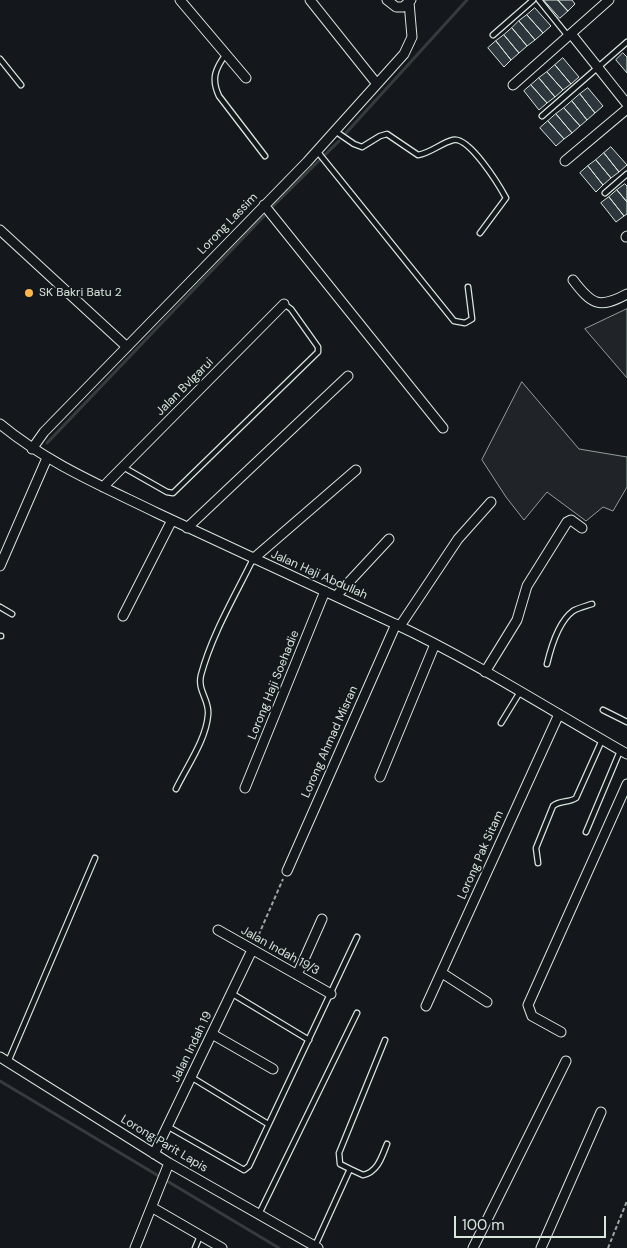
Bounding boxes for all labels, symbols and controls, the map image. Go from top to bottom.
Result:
street label: Lorong Lassim [195,190,261,258]
place label: SK Bakri Batu 2 [39,286,122,300]
marker: SK Bakri Batu 2 [23,287,35,299]
street label: Jalan Bvlgarui [153,355,217,419]
street label: Jalan Haji Abdullah [268,547,370,603]
street label: Lorong Haji Soehadie [245,628,303,742]
street label: Lorong Ahmad Misran [299,684,361,800]
street label: Lorong Pak Sitam [455,808,507,902]
street label: Jalan Indah 19/3 [238,923,322,979]
street label: Jalan Indah 19 [169,1009,215,1085]
street label: Lorong Parit Lapis [118,1112,210,1176]
scale bar [457,1206,610,1238]
text: 100 m [462,1215,505,1235]

